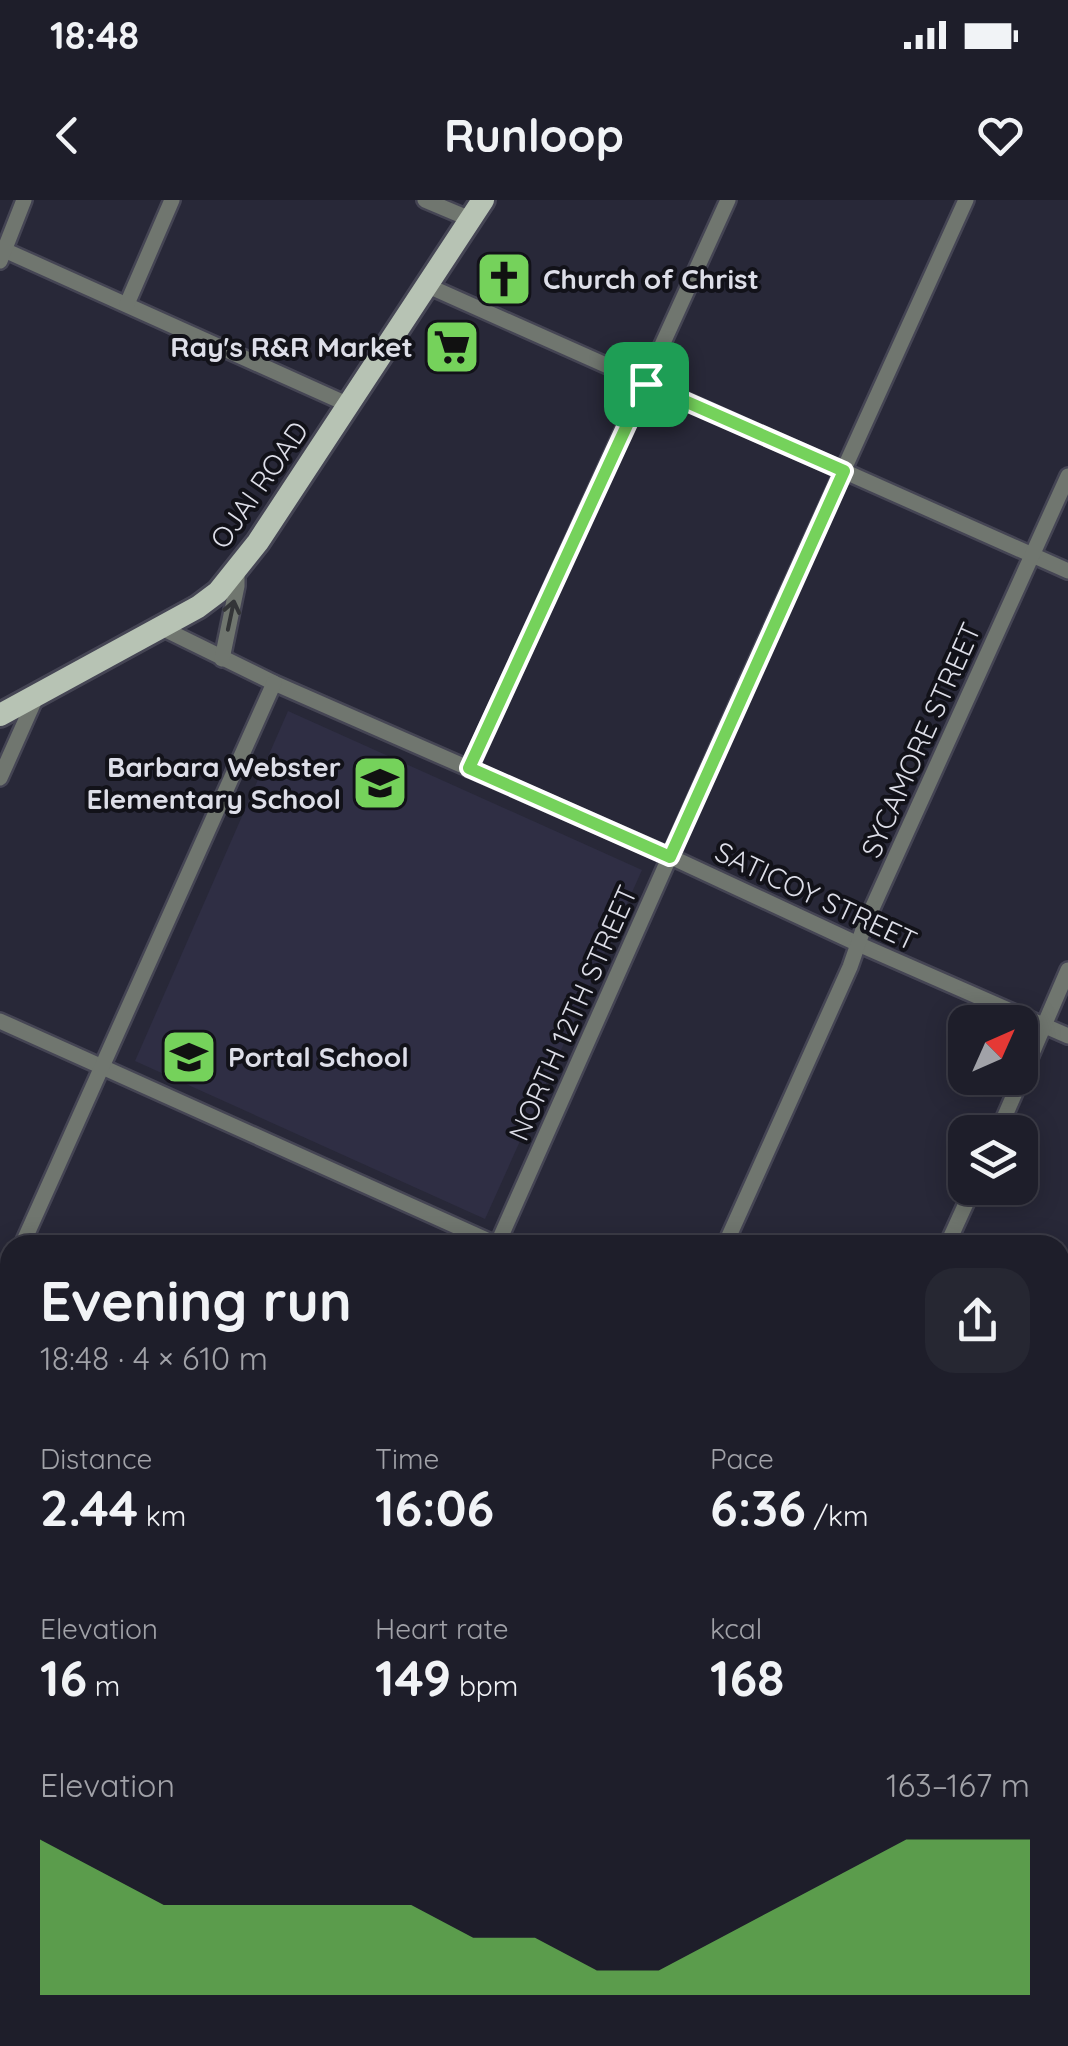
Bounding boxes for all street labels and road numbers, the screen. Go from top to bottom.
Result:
street label: OJAI ROAD [202,414,315,555]
street label: SYCAMORE STREET [853,617,988,863]
street label: SATICOY STREET [710,833,923,958]
street label: NORTH 12TH STREET [501,880,645,1146]

